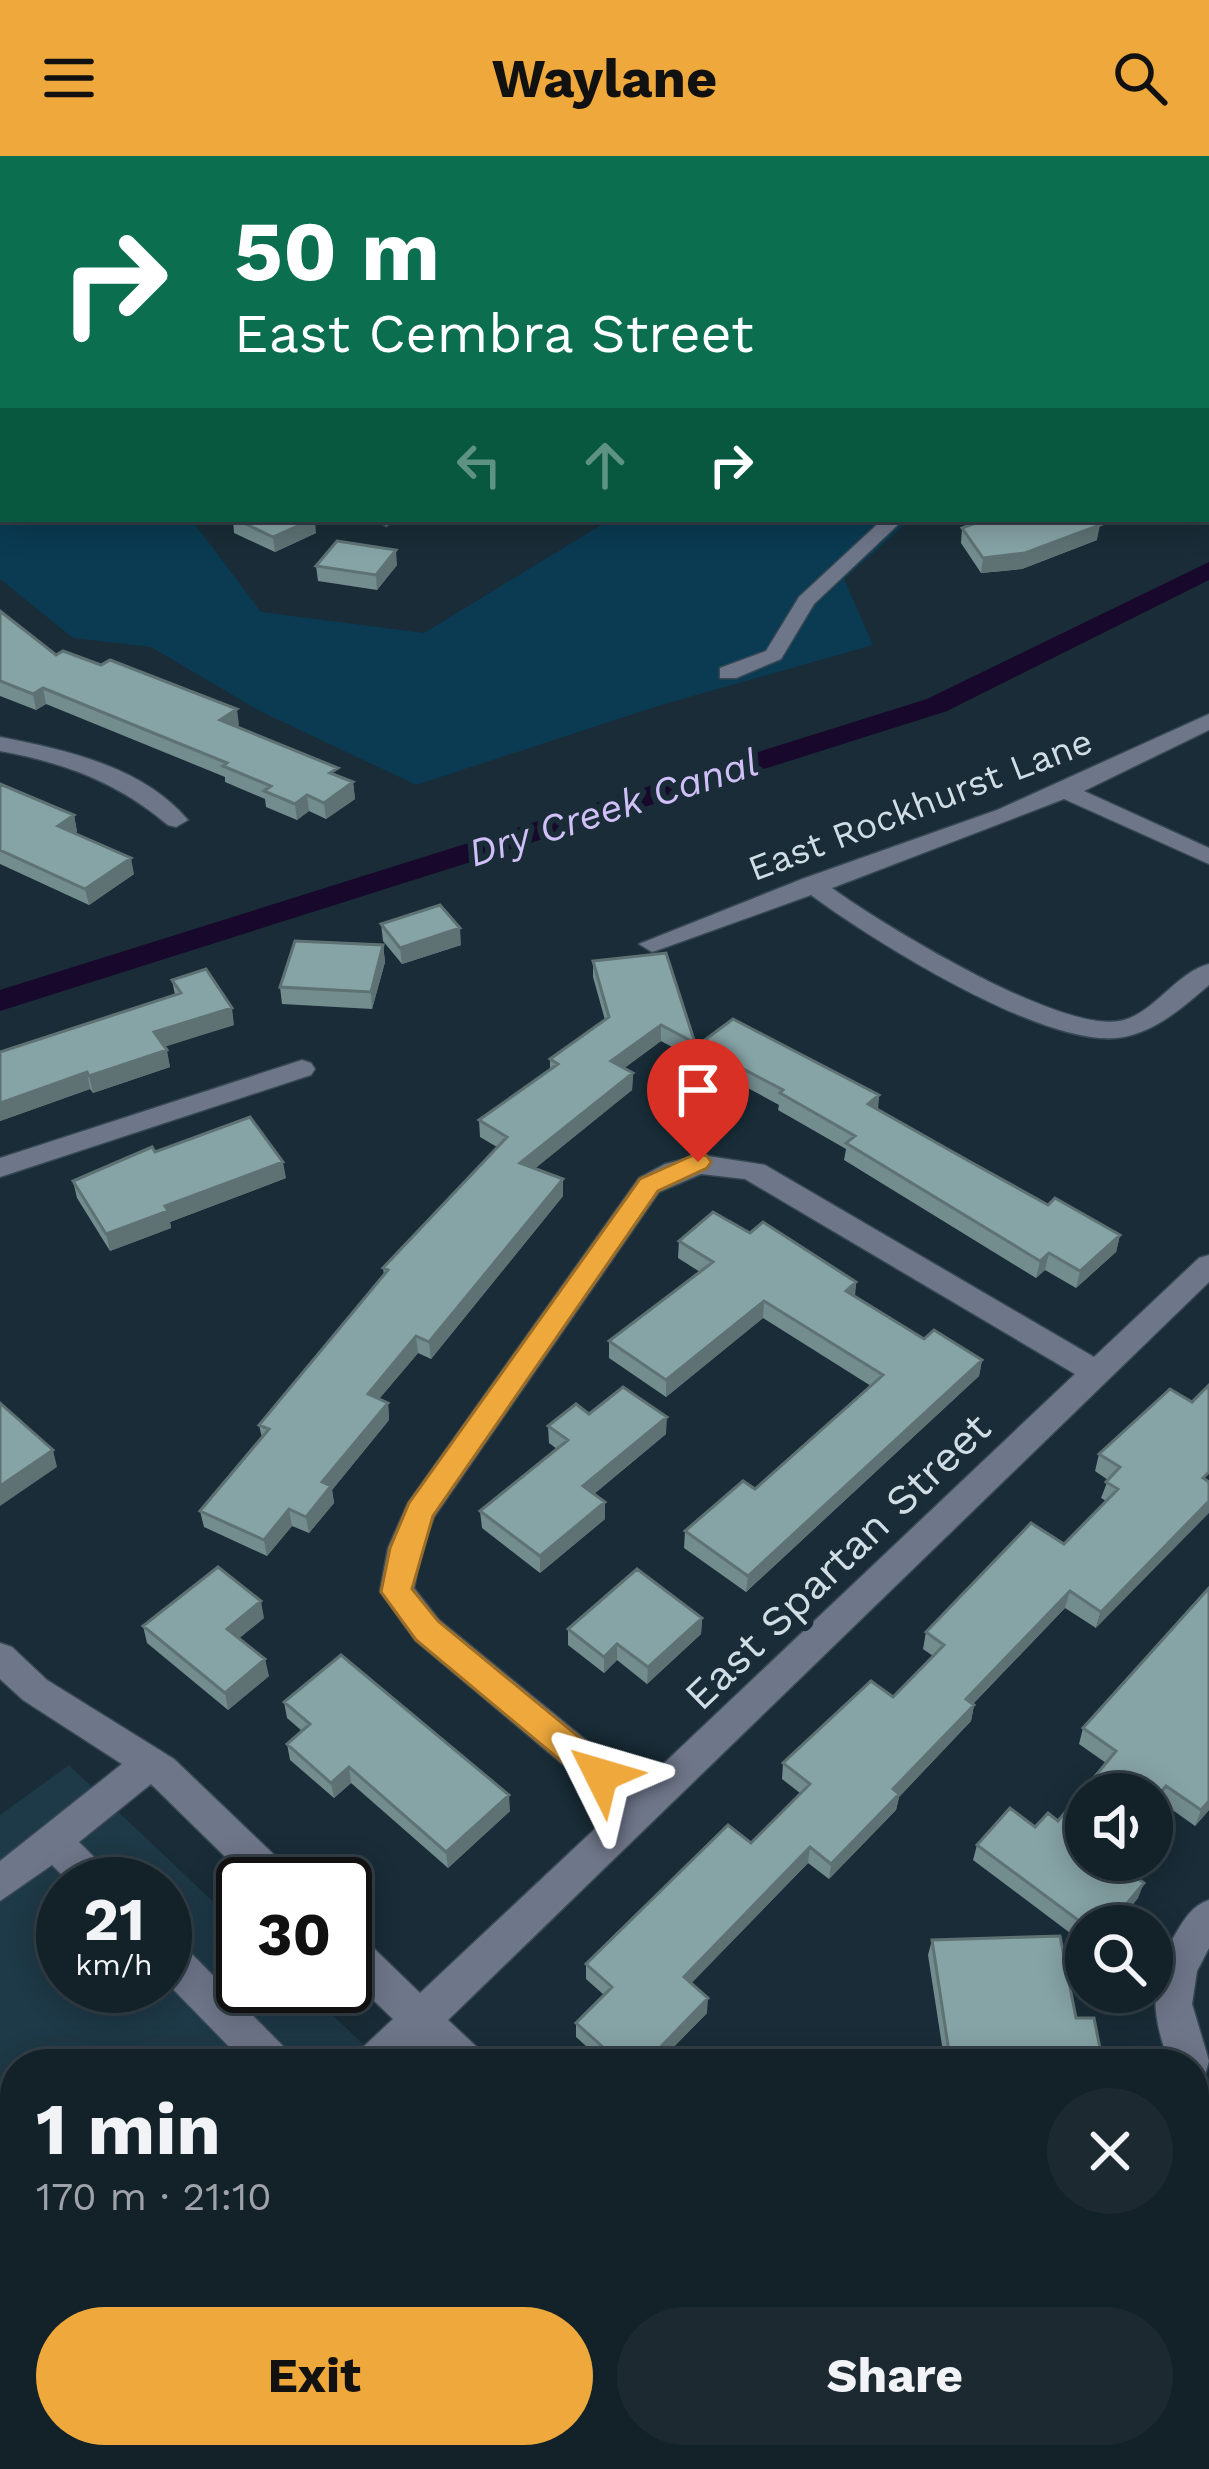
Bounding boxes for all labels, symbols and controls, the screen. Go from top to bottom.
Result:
icon: menu [36,45,102,111]
icon: search [1107,45,1173,111]
text: Waylane [492,47,717,110]
text: 50 m [234,202,440,300]
icon: right [36,204,192,360]
text: East Cembra Street [234,302,754,365]
icon: left [446,432,512,498]
icon: ahead [572,432,638,498]
icon: right [698,432,764,498]
street label: East Rockhurst Lane [742,720,1098,890]
water label: Dry Creek Canal [463,739,764,876]
pin [647,1039,749,1162]
icon: arrive [665,1057,731,1123]
street label: East Spartan Street [675,1403,1000,1720]
position arrow [538,1712,664,1838]
map controls [1065,1773,1173,2013]
button: sound [1065,1773,1173,1881]
speed limit sign: 30 [216,1857,372,2013]
text: 21 [83,1884,145,1955]
button: search [1065,1905,1173,2013]
text: km/h [75,1947,153,1982]
text: 1 min [36,2087,221,2171]
button: close [1047,2088,1173,2214]
text: 170 m · 21:10 [36,2174,271,2219]
button: Exit [36,2307,593,2445]
button: Share [617,2307,1173,2445]

